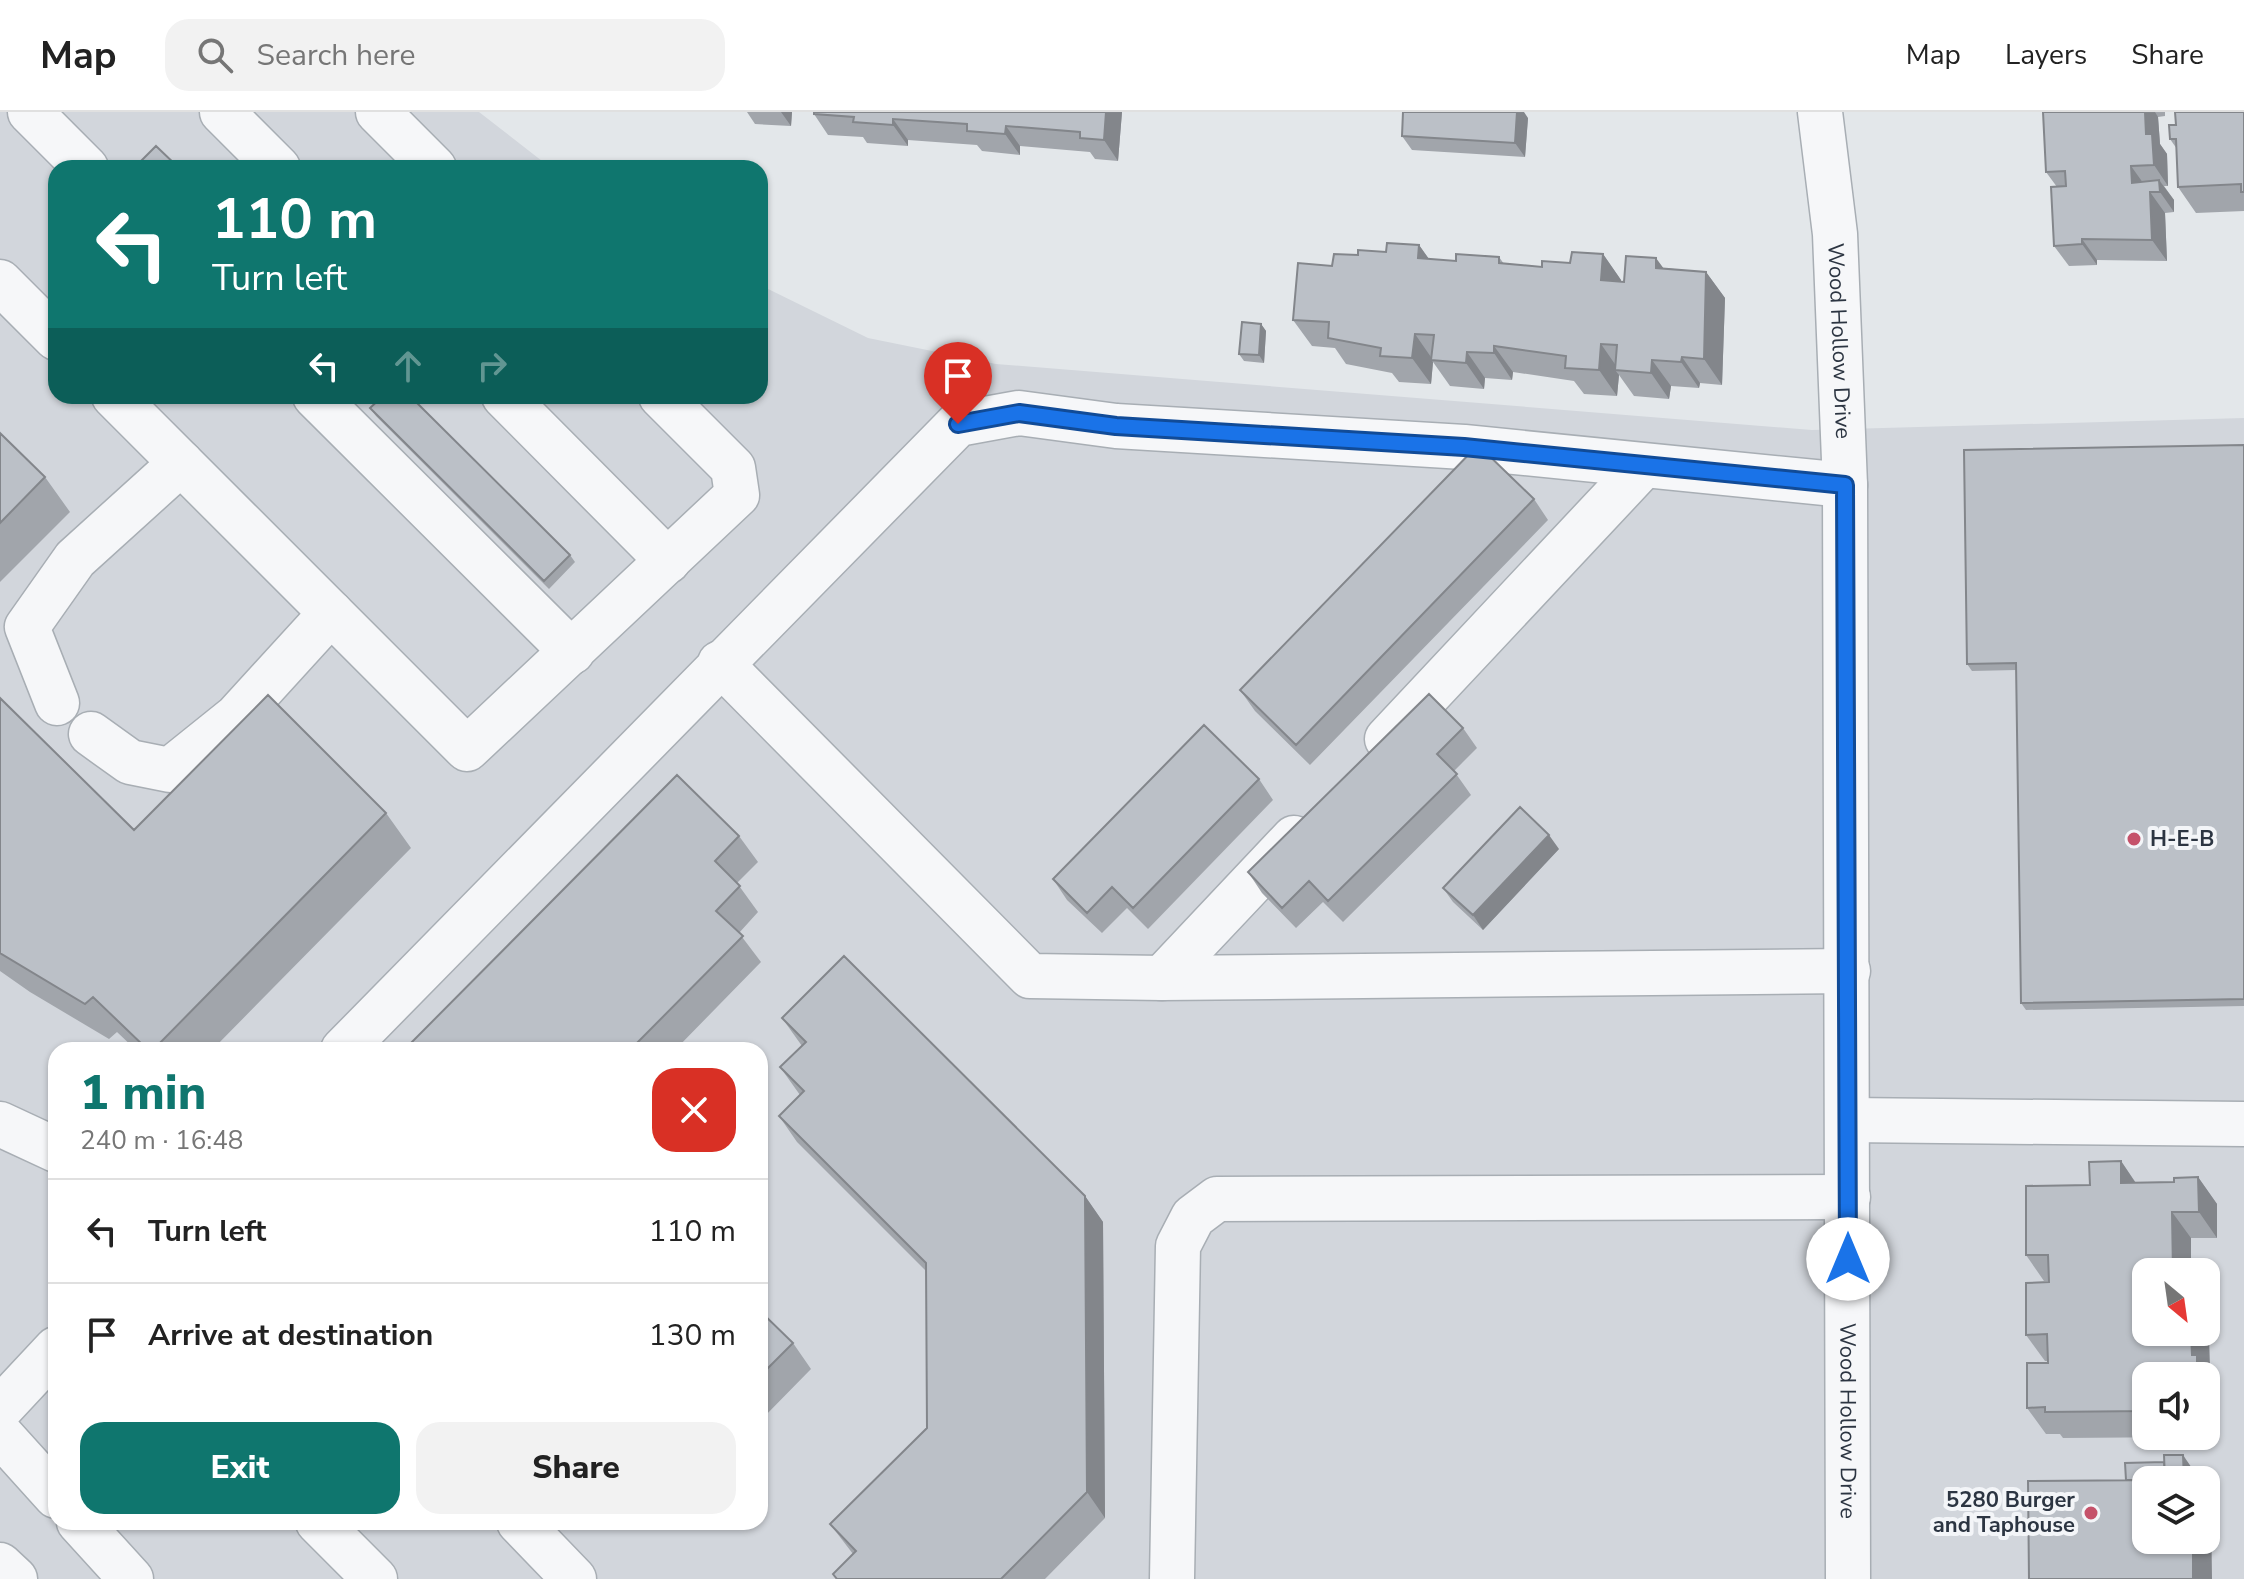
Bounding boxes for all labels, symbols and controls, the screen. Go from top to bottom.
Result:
search box [165,19,725,91]
text: Map [40,30,117,81]
icon: search [193,33,237,77]
text: Search here [257,35,416,76]
text: Map [1906,36,1961,74]
text: Layers [2005,36,2087,74]
text: Share [2131,36,2204,74]
text: 110 m [212,181,377,258]
icon: left [80,192,184,296]
street label: Wood Hollow Drive [1820,242,1858,440]
text: Turn left [212,254,347,303]
pin [924,342,992,424]
icon: left [302,344,346,388]
icon: ahead [386,344,430,388]
icon: right [470,344,514,388]
icon: arrive [936,354,980,398]
place label: H-E-B [2150,824,2214,854]
marker: H-E-B [2125,830,2143,848]
text: 1 min [80,1060,206,1126]
button: close [652,1068,736,1152]
text: 240 m · 16:48 [80,1123,243,1158]
icon: left [80,1209,124,1253]
text: Turn left [148,1211,266,1252]
text: 110 m [649,1211,736,1252]
position arrow [1806,1217,1890,1301]
north arrow [2132,1258,2220,1346]
map controls [2132,1258,2220,1554]
icon: arrive [80,1313,124,1357]
text: Arrive at destination [148,1315,433,1356]
text: 130 m [649,1315,736,1356]
street label: Wood Hollow Drive [1832,1323,1863,1519]
button: sound [2132,1362,2220,1450]
button: Exit [80,1422,400,1514]
button: Share [416,1422,736,1514]
button: layers [2132,1466,2220,1554]
place label: 5280 Burger and Taphouse [1933,1485,2075,1540]
marker: 5280 Burger and Taphouse [2082,1504,2100,1522]

